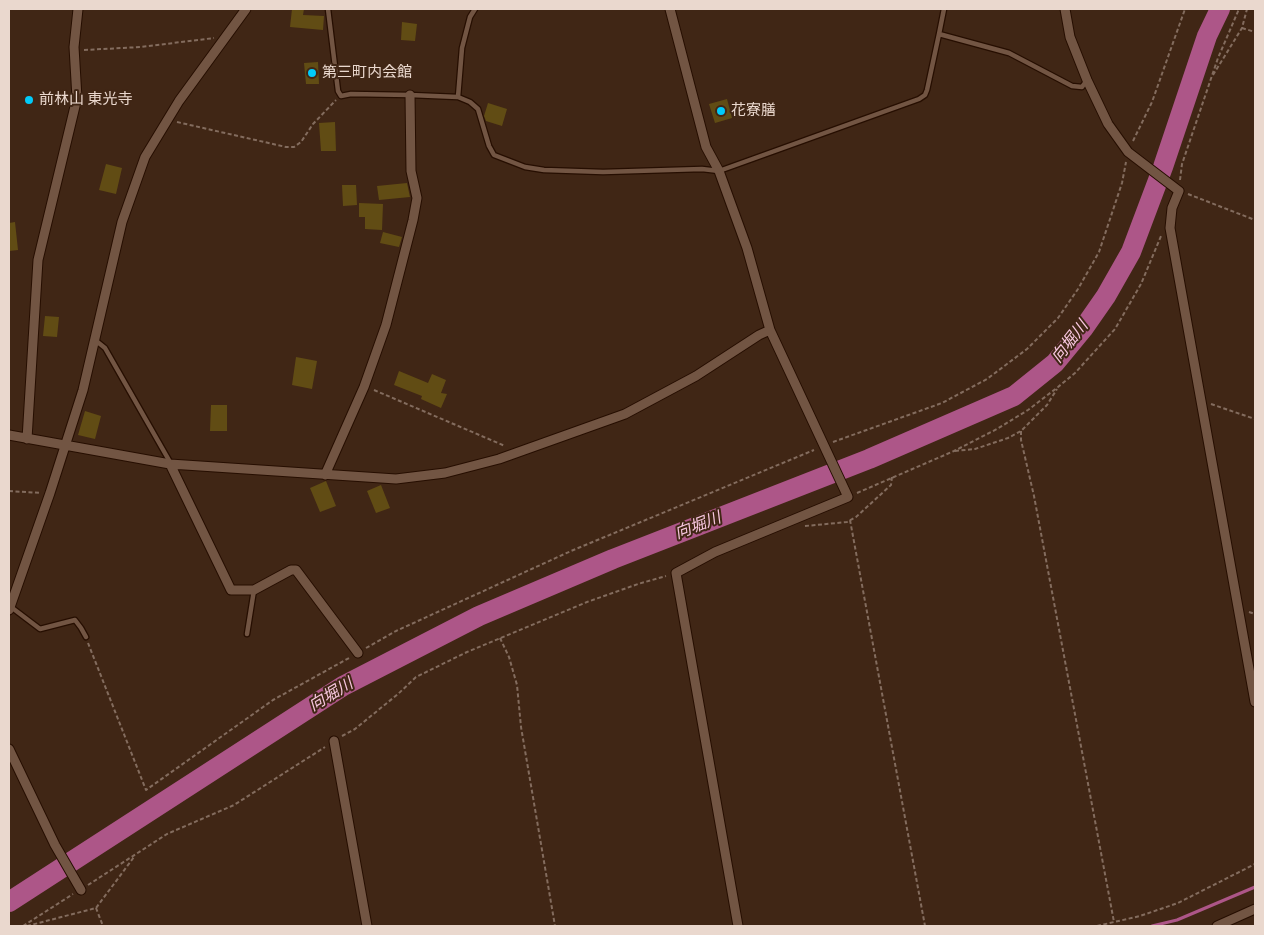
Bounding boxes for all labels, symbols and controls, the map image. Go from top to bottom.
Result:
place label: 第三町内会館 [322,64,412,82]
marker: 第三町内会館 [306,67,318,79]
place label: 前林山 東光寺 [39,91,133,109]
marker: 前林山 東光寺 [23,94,35,106]
place label: 花寮膳 [731,102,776,120]
marker: 花寮膳 [715,105,727,117]
water label: 向堀川 [1048,317,1092,367]
water label: 向堀川 [672,508,724,544]
water label: 向堀川 [305,674,357,716]

